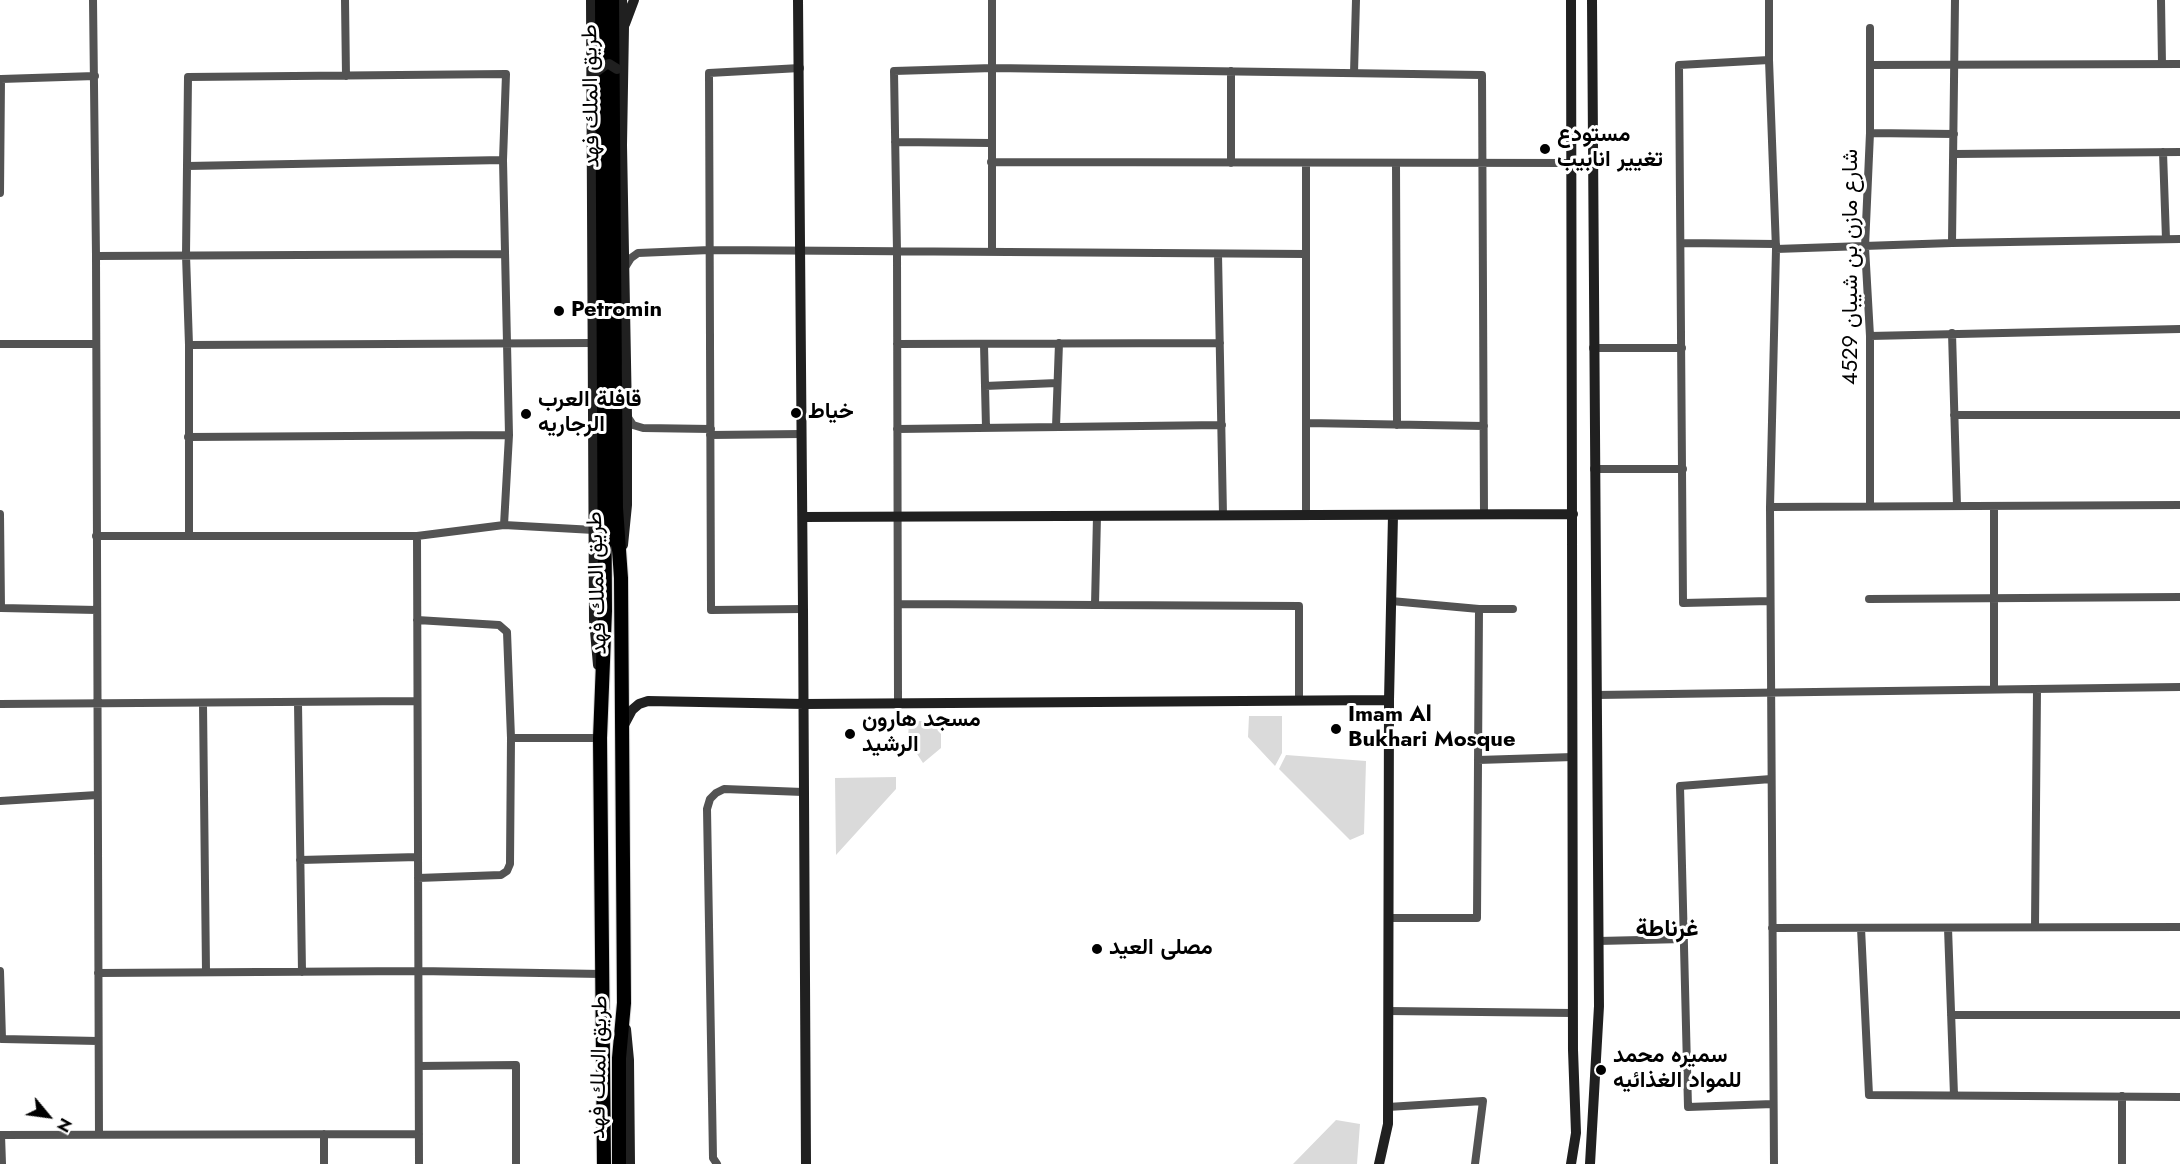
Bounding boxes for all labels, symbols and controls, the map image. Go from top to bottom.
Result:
street label: طريق الملك فهد [578,24,606,168]
place label: مستودع تغيير انابيب [1557,123,1663,174]
marker: مستودع تغيير انابيب [1538,142,1552,156]
street label: شارع مازن بن شيبان 4529 [1839,149,1865,385]
place label: Petromin [571,298,662,324]
marker: Petromin [552,304,566,318]
place label: قافلة العرب الرجاريه [538,388,641,440]
place label: خياط [808,400,854,426]
marker: خياط [789,406,803,420]
marker: قافلة العرب الرجاريه [519,407,533,421]
street label: طريق الملك فهد [582,511,614,655]
place label: Imam Al Bukhari Mosque [1348,703,1515,754]
place label: مسجد هارون الرشيد [862,708,981,760]
marker: Imam Al Bukhari Mosque [1329,722,1343,736]
marker: مسجد هارون الرشيد [843,727,857,741]
district label: غرناطة [1636,916,1698,944]
place label: مصلى العيد [1109,936,1213,962]
marker: مصلى العيد [1090,942,1104,956]
street label: طريق الملك فهد [586,995,614,1139]
place label: سميره محمد للمواد الغذائيه [1613,1044,1742,1096]
marker: سميره محمد للمواد الغذائيه [1594,1063,1608,1077]
north arrow [18,1086,78,1146]
text: N [51,1114,77,1136]

